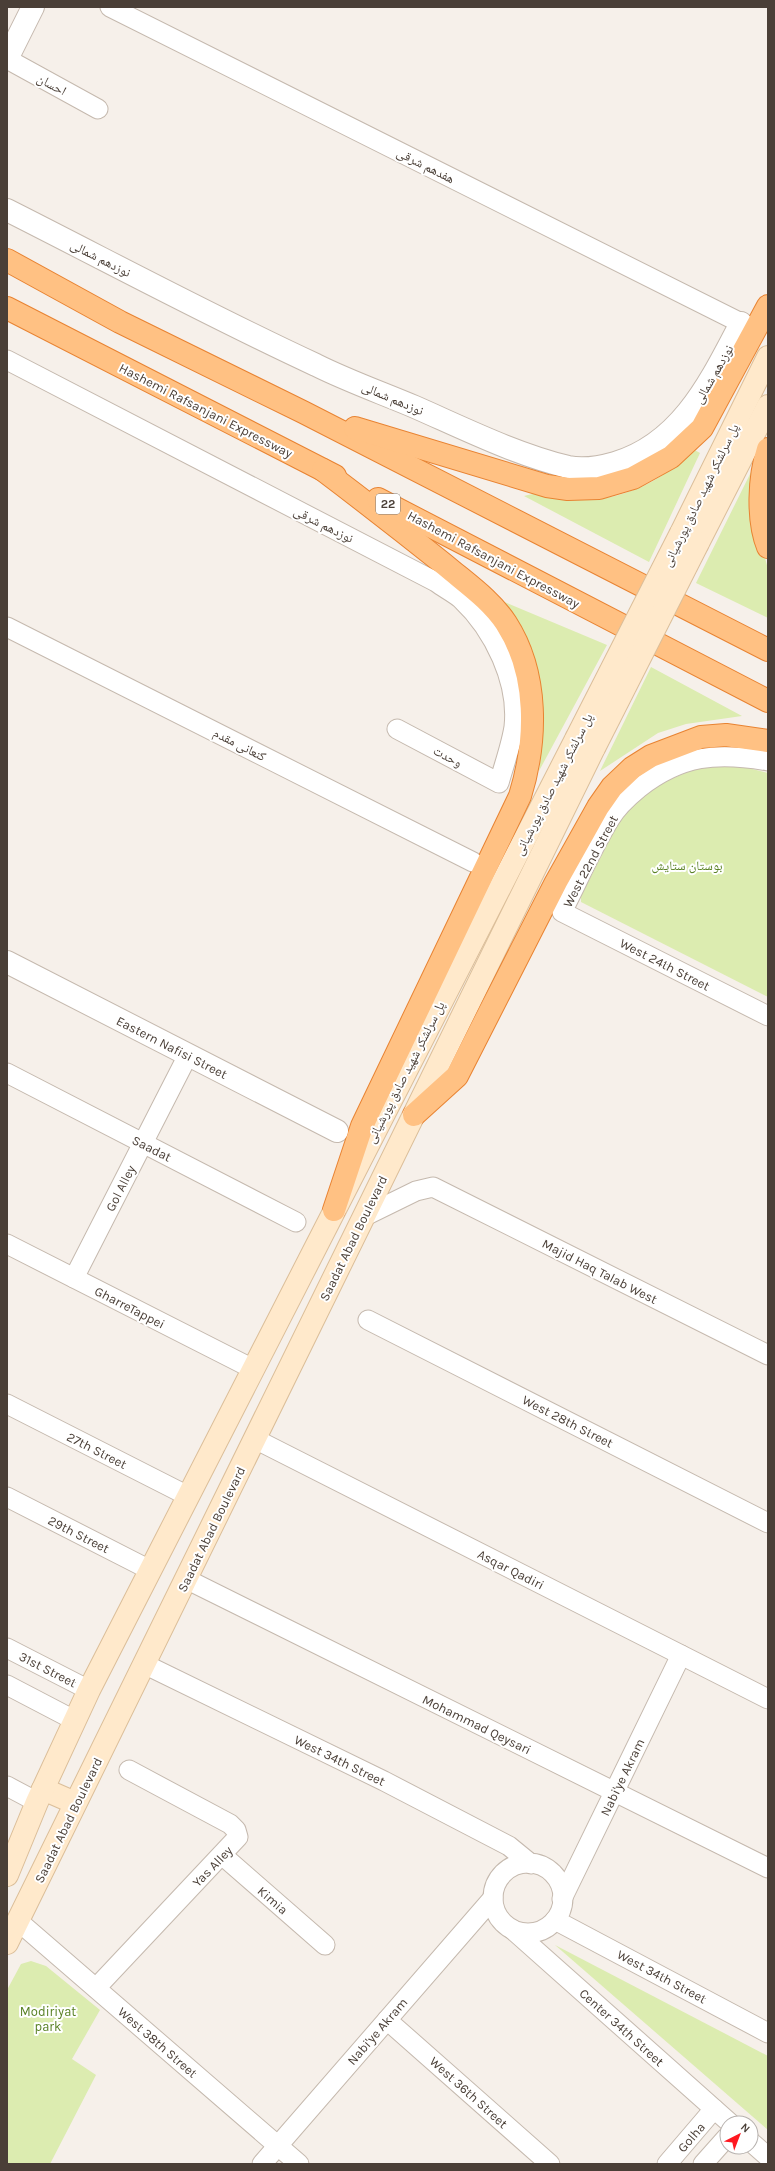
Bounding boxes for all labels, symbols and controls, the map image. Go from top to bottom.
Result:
street label: احسان [34,70,69,99]
street label: هفدهم شرقی [394,145,457,187]
street label: نوزدهم شمالی [68,237,133,281]
street label: نوزدهم شمالی [691,342,737,407]
street label: Hashemi Rafsanjani Expressway [117,360,295,461]
street label: نوزدهم شمالی [359,379,426,419]
street label: پل سرلشکر شهید صادق پورشیانی [659,421,743,570]
road number: 22 [376,494,400,514]
street label: نوزدهم شرقی [291,503,356,547]
street label: Hashemi Rafsanjani Expressway [405,508,582,611]
street label: پل سرلشکر شهید صادق پورشیانی [511,711,597,858]
street label: کنعانی مقدم [211,725,269,765]
street label: وحدت [430,743,465,771]
street label: West 22nd Street [560,813,621,910]
park label: بوستان ستایش [651,858,723,874]
street label: West 24th Street [617,935,712,994]
street label: پل سرلشکر شهید صادق پورشیانی [363,999,449,1146]
street label: Eastern Nafisi Street [114,1013,230,1082]
street label: Saadat [130,1132,174,1165]
street label: Gol Alley [102,1163,138,1214]
street label: Saadat Abad Boulevard [317,1173,390,1303]
street label: Majid Haq Talab West [539,1236,660,1308]
street label: GharreTappei [92,1283,167,1332]
street label: West 28th Street [520,1392,616,1451]
street label: 27th Street [64,1429,129,1472]
street label: Saadat Abad Boulevard [175,1464,248,1594]
street label: 29th Street [46,1513,112,1556]
street label: Asqar Qadiri [475,1546,547,1594]
street label: 31st Street [17,1649,79,1690]
street label: Mohammad Qeysari [420,1692,534,1757]
street label: West 34th Street [292,1732,388,1789]
street label: Nabi'ye Akram [597,1736,648,1818]
street label: Saadat Abad Boulevard [32,1755,105,1885]
street label: Yas Alley [189,1843,235,1890]
street label: Kimia [255,1883,291,1918]
street label: West 34th Street [614,1947,709,2006]
street label: Center 34th Street [576,1986,667,2069]
street label: Nabi'ye Akram [344,1995,411,2068]
park label: Modiriyat park [20,2004,76,2034]
street label: West 38th Street [115,2004,200,2081]
street label: West 36th Street [427,2054,511,2131]
north arrow [719,2115,759,2155]
street label: Golha [675,2120,708,2155]
text: N [738,2120,753,2135]

